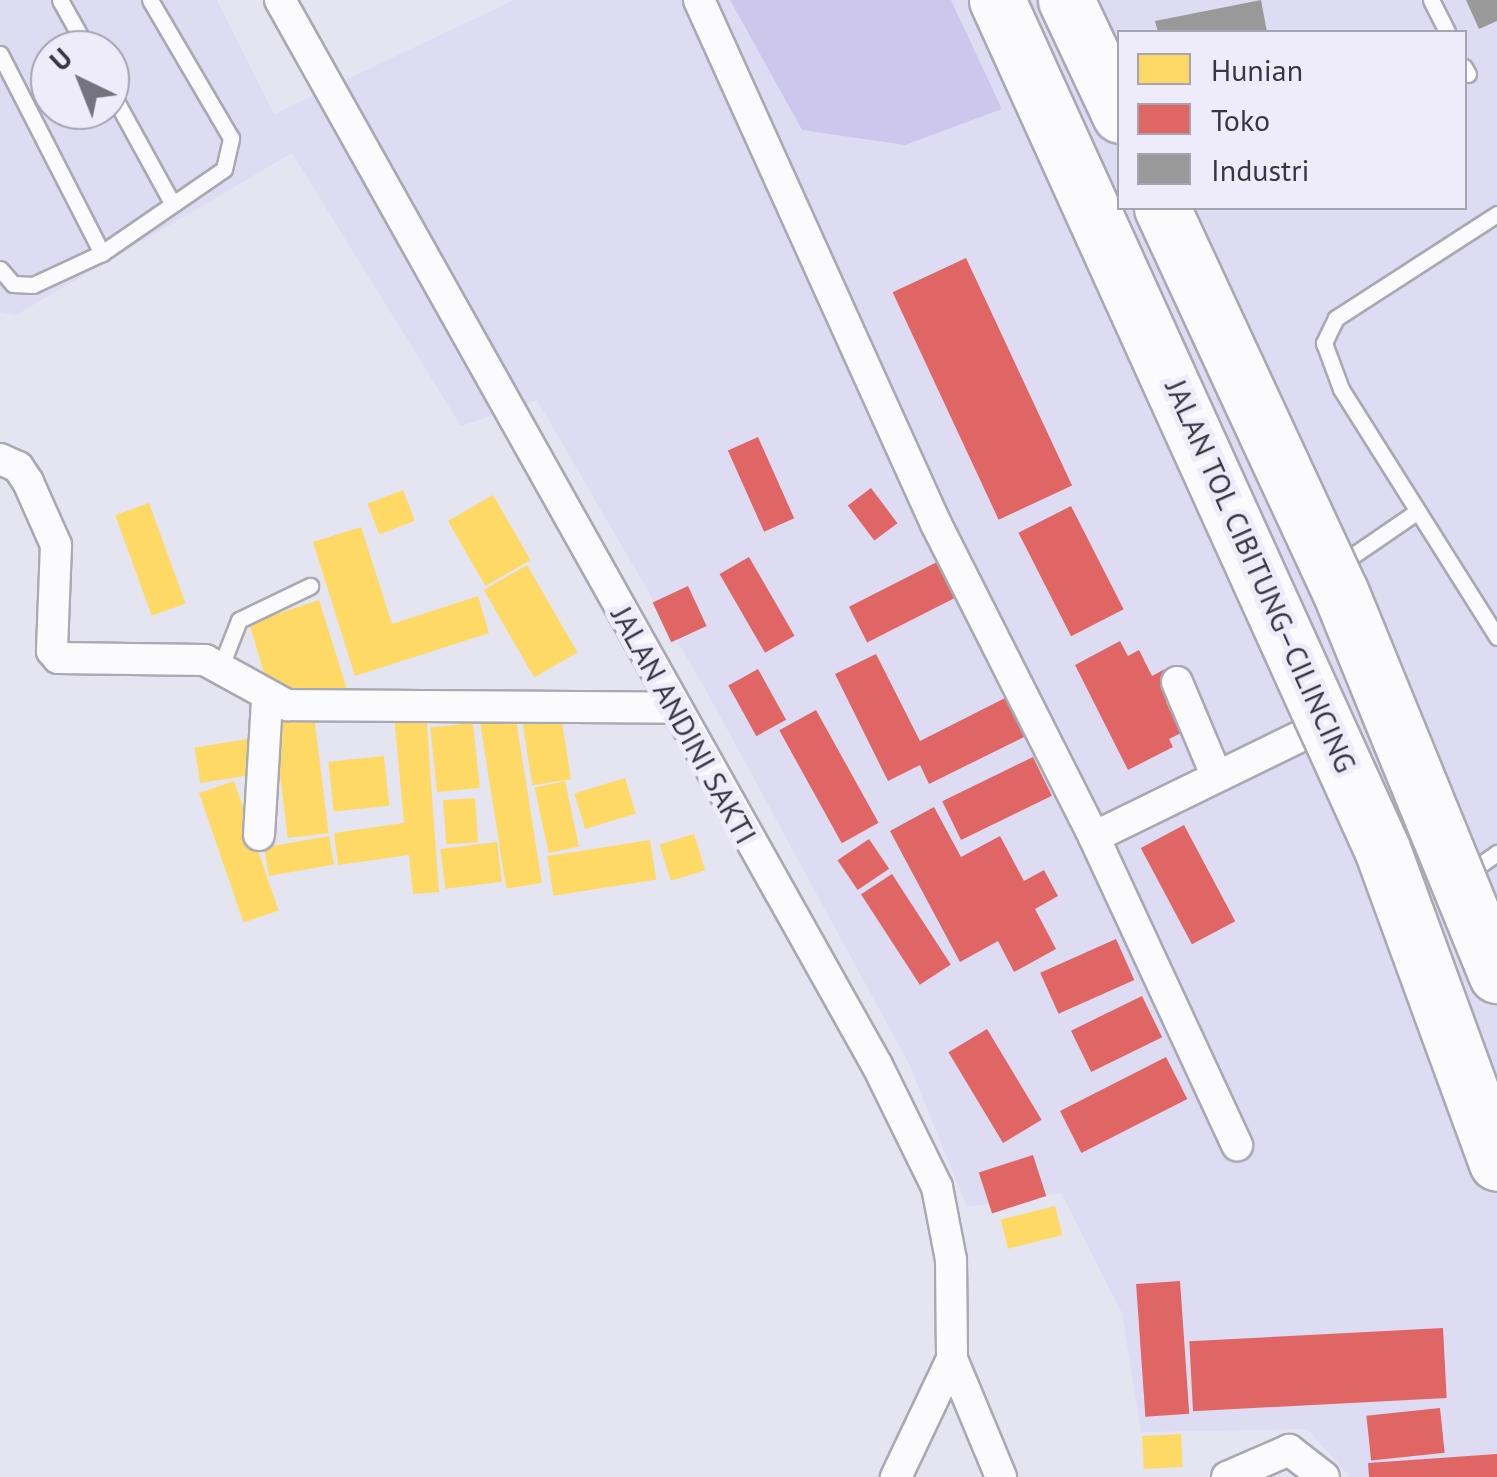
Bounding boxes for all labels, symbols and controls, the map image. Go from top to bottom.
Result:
north arrow [30,30,130,130]
legend [1117,30,1467,210]
text: U [42,40,80,79]
text: Hunian [1211,50,1303,89]
text: Toko [1211,100,1270,139]
text: Industri [1211,150,1310,189]
street label: JALAN TOL CIBITUNG–CILINCING [1157,373,1365,779]
street label: JALAN ANDINI SAKTI [604,600,764,850]

